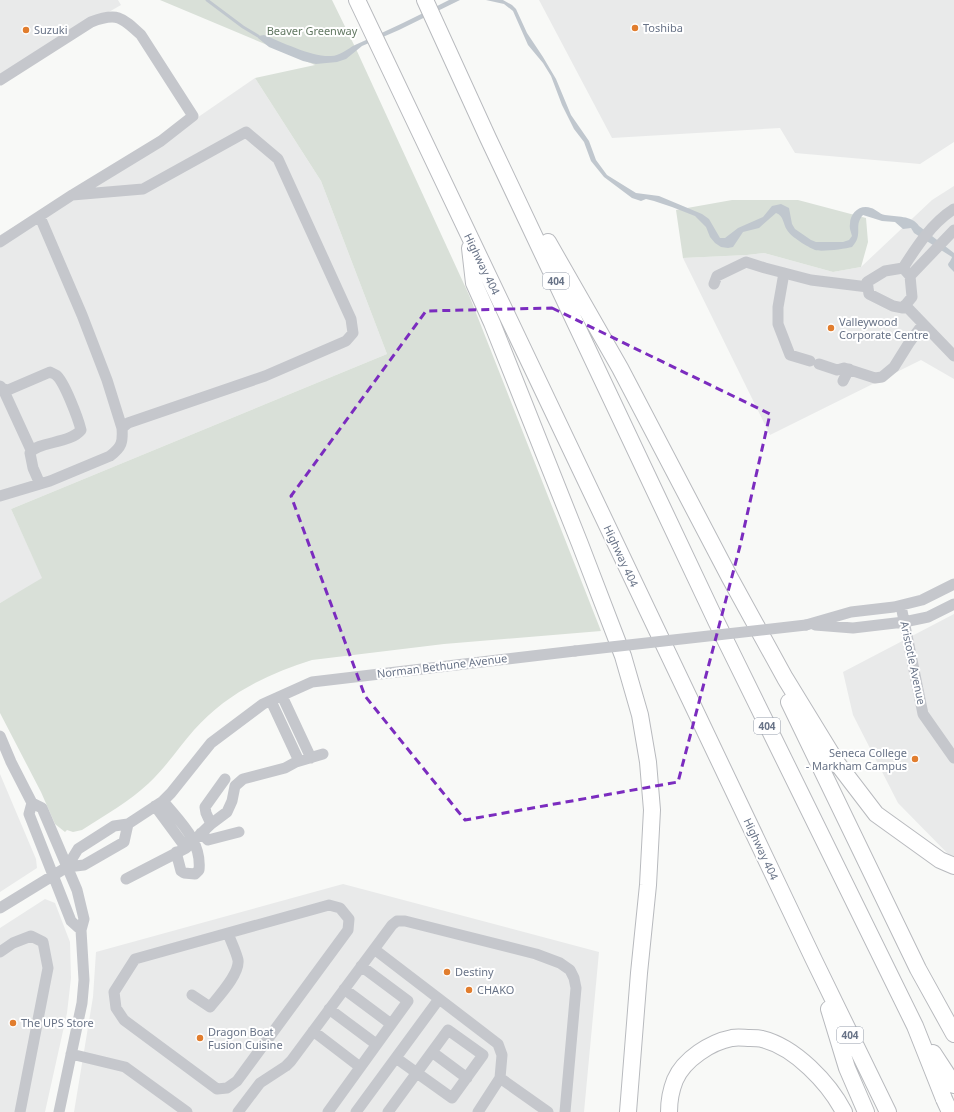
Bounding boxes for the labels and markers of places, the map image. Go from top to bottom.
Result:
place label: Toshiba [643,20,683,35]
place label: Suzuki [34,22,68,37]
marker: Toshiba [630,23,640,33]
marker: Suzuki [21,25,31,35]
place label: Valleywood Corporate Centre [839,314,929,342]
marker: Valleywood Corporate Centre [826,323,836,333]
place label: Seneca College - Markham Campus [806,745,907,773]
marker: Seneca College - Markham Campus [910,754,920,764]
place label: Destiny [455,964,494,979]
marker: Destiny [442,967,452,977]
place label: CHAKO [477,982,514,997]
marker: CHAKO [464,985,474,995]
place label: The UPS Store [21,1015,94,1030]
marker: The UPS Store [8,1018,18,1028]
place label: Dragon Boat Fusion Cuisine [208,1024,283,1052]
marker: Dragon Boat Fusion Cuisine [195,1033,205,1043]

